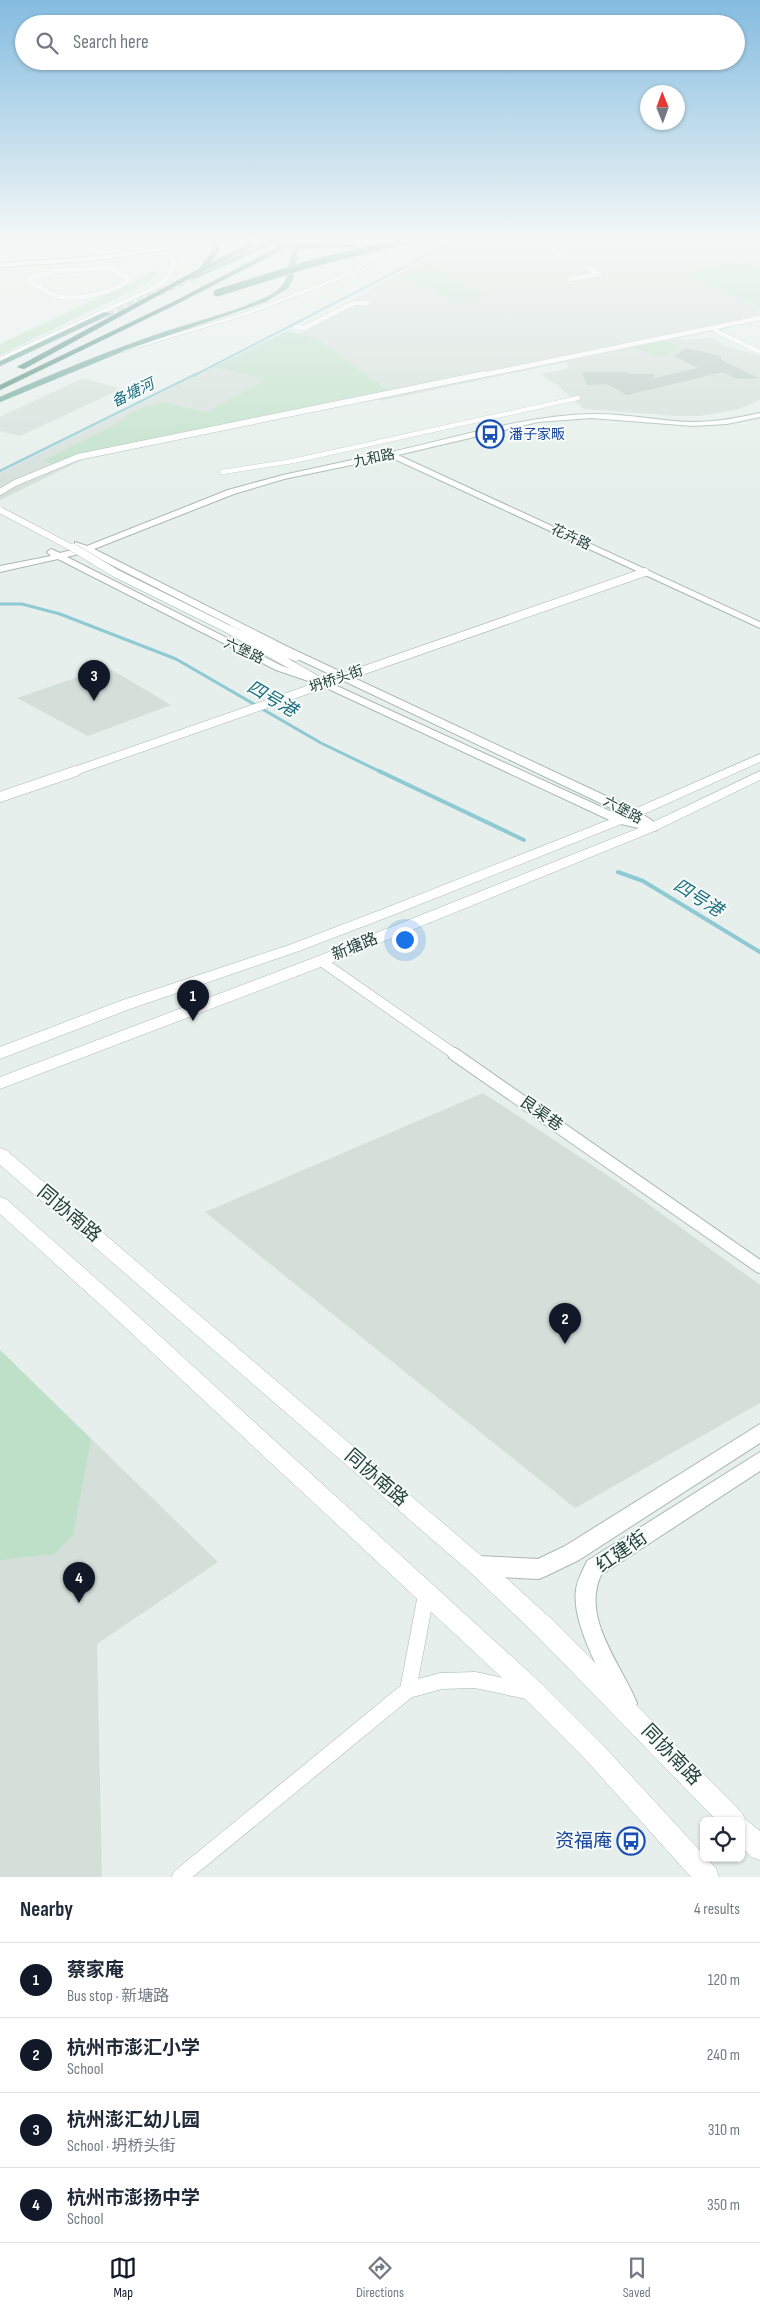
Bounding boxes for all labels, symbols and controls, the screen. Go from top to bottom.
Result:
search box [15,15,745,70]
icon: search [33,29,61,57]
text: Search here [73,31,149,54]
north arrow [640,85,685,130]
water label: 备塘河 [109,373,160,411]
bus stop icon: 潘子家畈 [475,419,505,449]
place label: 潘子家畈 [509,426,565,443]
street label: 九和路 [352,445,396,471]
street label: 花卉路 [548,520,594,554]
street label: 六堡路 [221,634,267,668]
pin: 3 [78,660,110,701]
street label: 坍桥头街 [307,662,365,696]
water label: 四号港 [243,676,303,723]
street label: 六堡路 [600,793,646,827]
water label: 四号港 [670,875,729,923]
your location [392,927,418,953]
street label: 新塘路 [329,929,381,965]
pin: 1 [177,980,209,1021]
street label: 艮渠巷 [516,1092,566,1136]
street label: 同协南路 [32,1181,106,1247]
pin: 2 [549,1303,581,1344]
street label: 同协南路 [340,1444,412,1512]
street label: 红建街 [592,1526,652,1578]
pin: 4 [63,1562,95,1603]
street label: 同协南路 [636,1720,706,1790]
map controls [700,1817,745,1862]
button: locate [700,1817,745,1862]
bus stop icon: 资福庵 [616,1826,646,1856]
place label: 资福庵 [555,1830,612,1853]
text: Nearby [20,1897,73,1922]
text: 4 results [694,1900,740,1919]
text: 蔡家庵 [67,1959,124,1982]
text: 1 [33,1971,39,1990]
text: 120 m [708,1971,740,1990]
text: Bus stop · 新塘路 [67,1987,169,2006]
text: 杭州市澎汇小学 [67,2037,200,2060]
text: 2 [32,2046,40,2065]
text: 240 m [707,2046,740,2065]
text: School [67,2060,103,2079]
text: 杭州澎汇幼儿园 [67,2109,200,2132]
text: 3 [32,2121,40,2140]
text: 310 m [708,2121,740,2140]
text: School · 坍桥头街 [67,2137,176,2156]
text: 杭州市澎扬中学 [67,2187,200,2210]
text: 4 [32,2196,40,2215]
text: 350 m [707,2196,740,2215]
text: School [67,2210,103,2229]
tab: Map [109,2254,137,2301]
tab: Directions [356,2254,404,2301]
tab: Saved [623,2254,651,2301]

